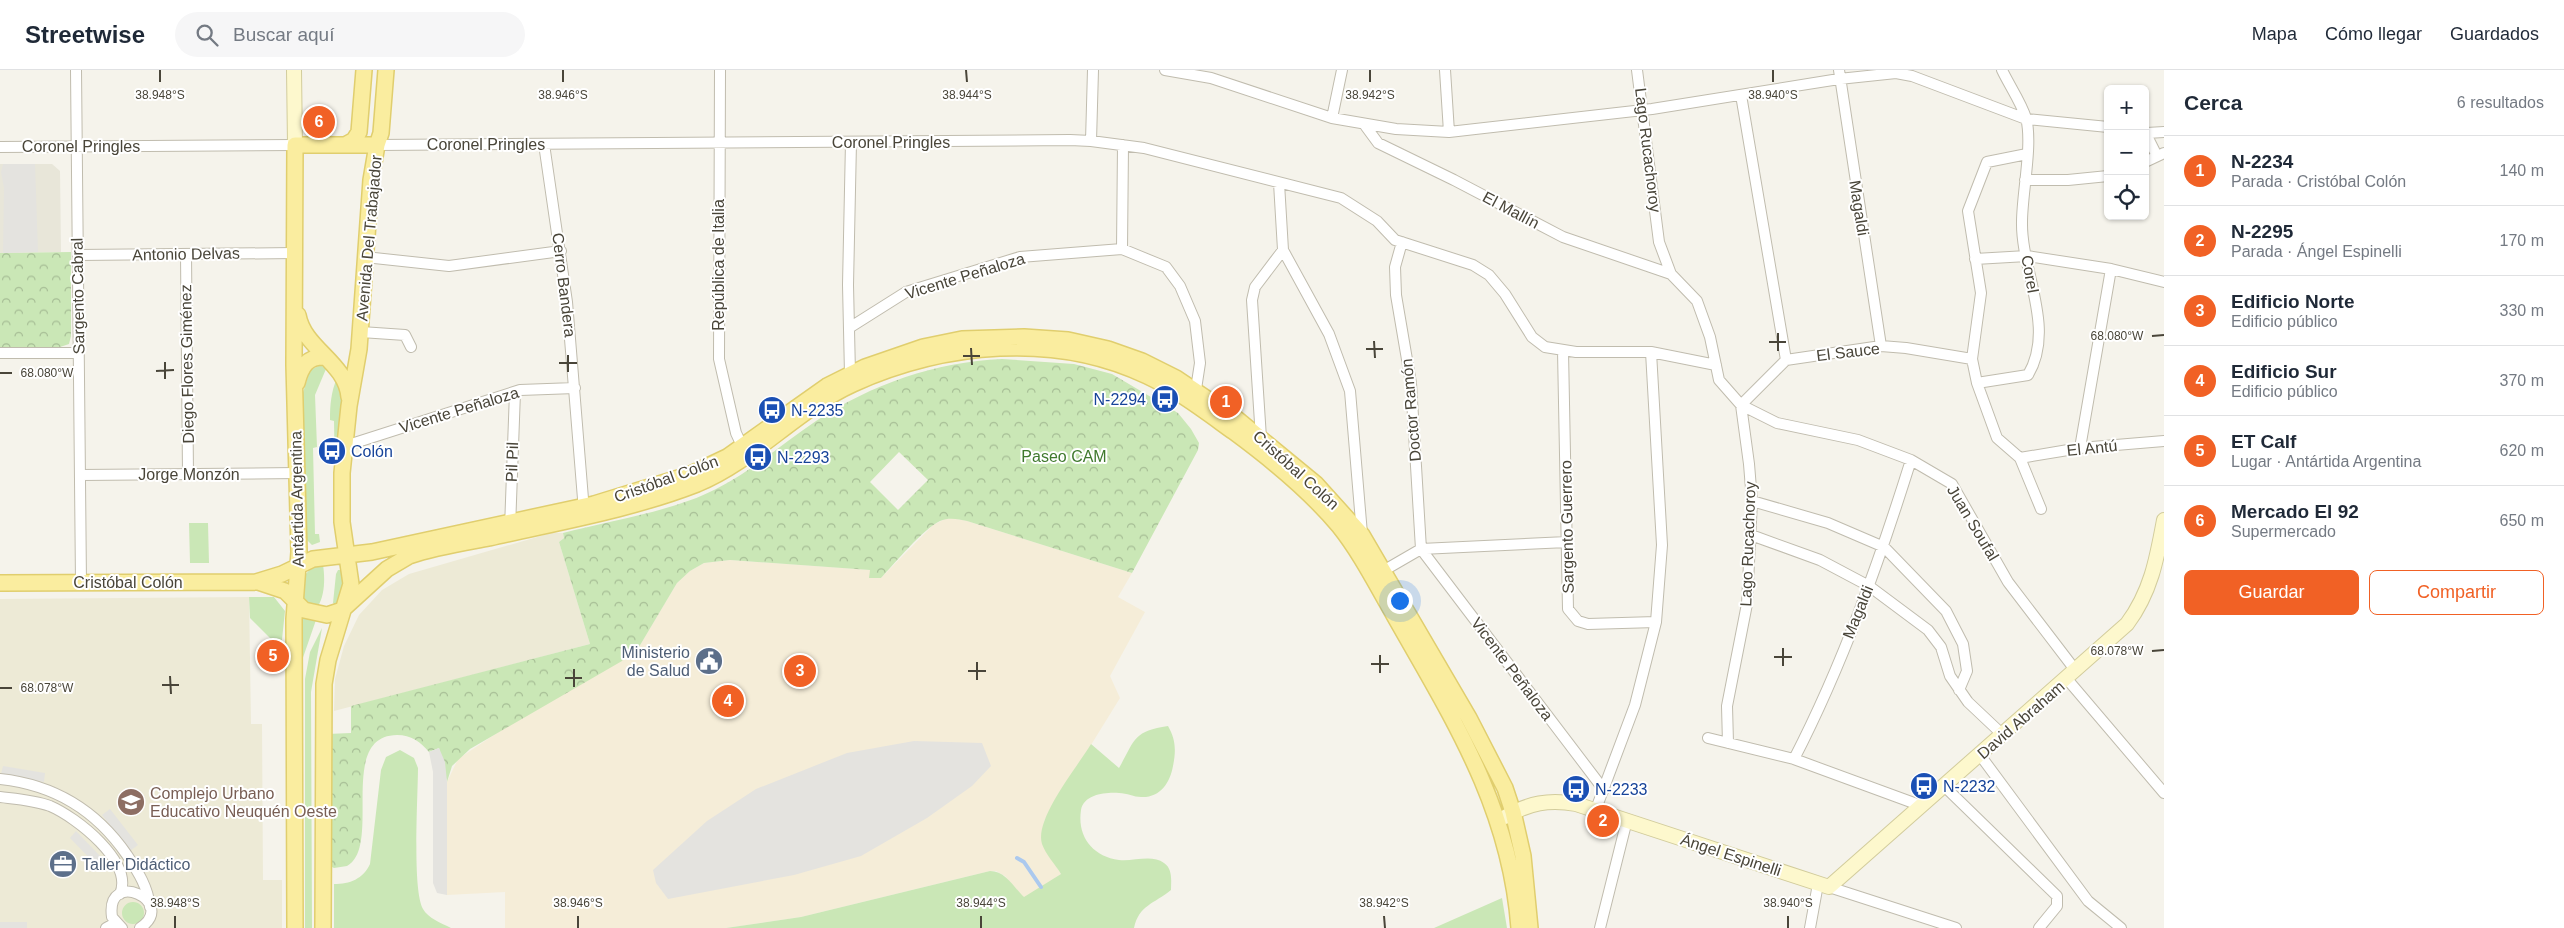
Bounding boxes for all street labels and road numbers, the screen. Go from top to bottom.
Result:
street label: Lago Rucachoroy [1632,87,1664,213]
street label: Coronel Pringles [832,134,950,151]
street label: Coronel Pringles [427,136,545,153]
street label: Coronel Pringles [22,138,140,155]
street label: Avenida Del Trabajador [353,153,385,322]
street label: Magaldi [1846,179,1872,237]
street label: El Mallín [1480,188,1542,232]
street label: República de Italia [710,199,727,331]
street label: Cerro Bandera [549,232,579,338]
street label: Sargento Cabral [68,238,88,354]
street label: Antonio Delvas [132,245,240,263]
street label: Vicente Peñaloza [903,250,1027,302]
street label: Corel [2018,254,2042,294]
street label: Diego Flores Giménez [177,284,197,444]
street label: El Sauce [1815,340,1881,364]
street label: Doctor Ramón [1398,358,1424,462]
street label: Vicente Peñaloza [397,384,521,436]
street label: Cristóbal Colón [1250,427,1342,513]
street label: Antártida Argentina [287,431,307,567]
street label: El Antú [2066,437,2118,459]
street label: Pil Pil [503,442,521,482]
street label: Cristóbal Colón [612,452,720,506]
street label: Sargento Guerrero [1557,460,1577,594]
street label: Jorge Monzón [138,466,240,483]
street label: Lago Rucachoroy [1737,481,1759,607]
street label: Juan Soufal [1944,482,2002,564]
street label: Cristóbal Colón [73,574,183,591]
street label: Magaldi [1840,583,1876,641]
street label: Vicente Peñaloza [1468,614,1556,724]
street label: David Abraham [1974,678,2068,762]
street label: Ángel Espinelli [1678,830,1784,879]

